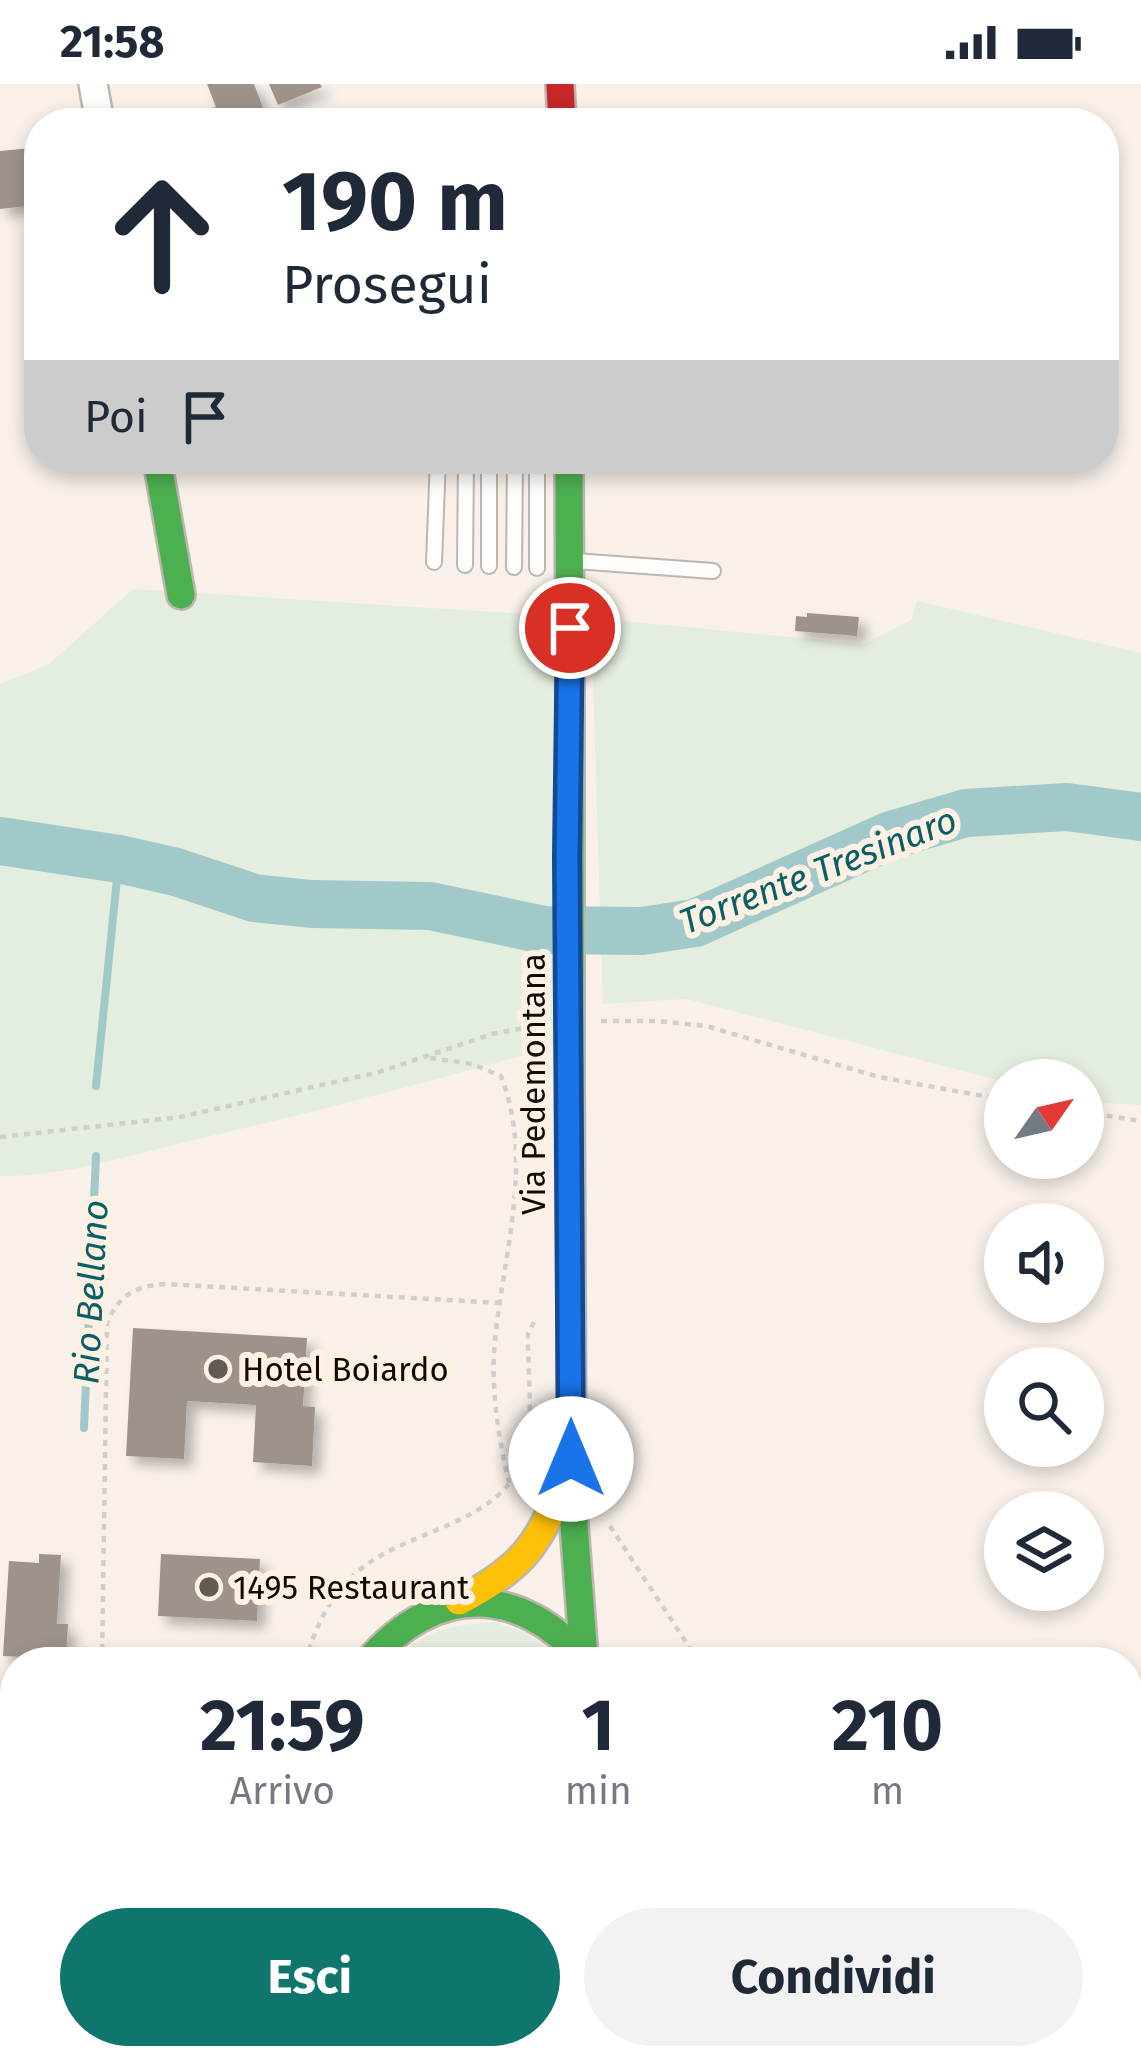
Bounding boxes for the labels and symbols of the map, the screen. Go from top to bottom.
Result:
pin [519,577,621,679]
water label: Torrente Tresinaro [674,798,963,944]
street label: Via Pedemontana [514,953,554,1215]
north arrow [984,1059,1104,1179]
water label: Rio Bellano [64,1199,118,1385]
place label: Hotel Boiardo [242,1350,449,1390]
marker: Hotel Boiardo [205,1356,231,1382]
position arrow [508,1396,634,1522]
place label: 1495 Restaurant [233,1568,469,1608]
marker: 1495 Restaurant [196,1574,222,1600]

